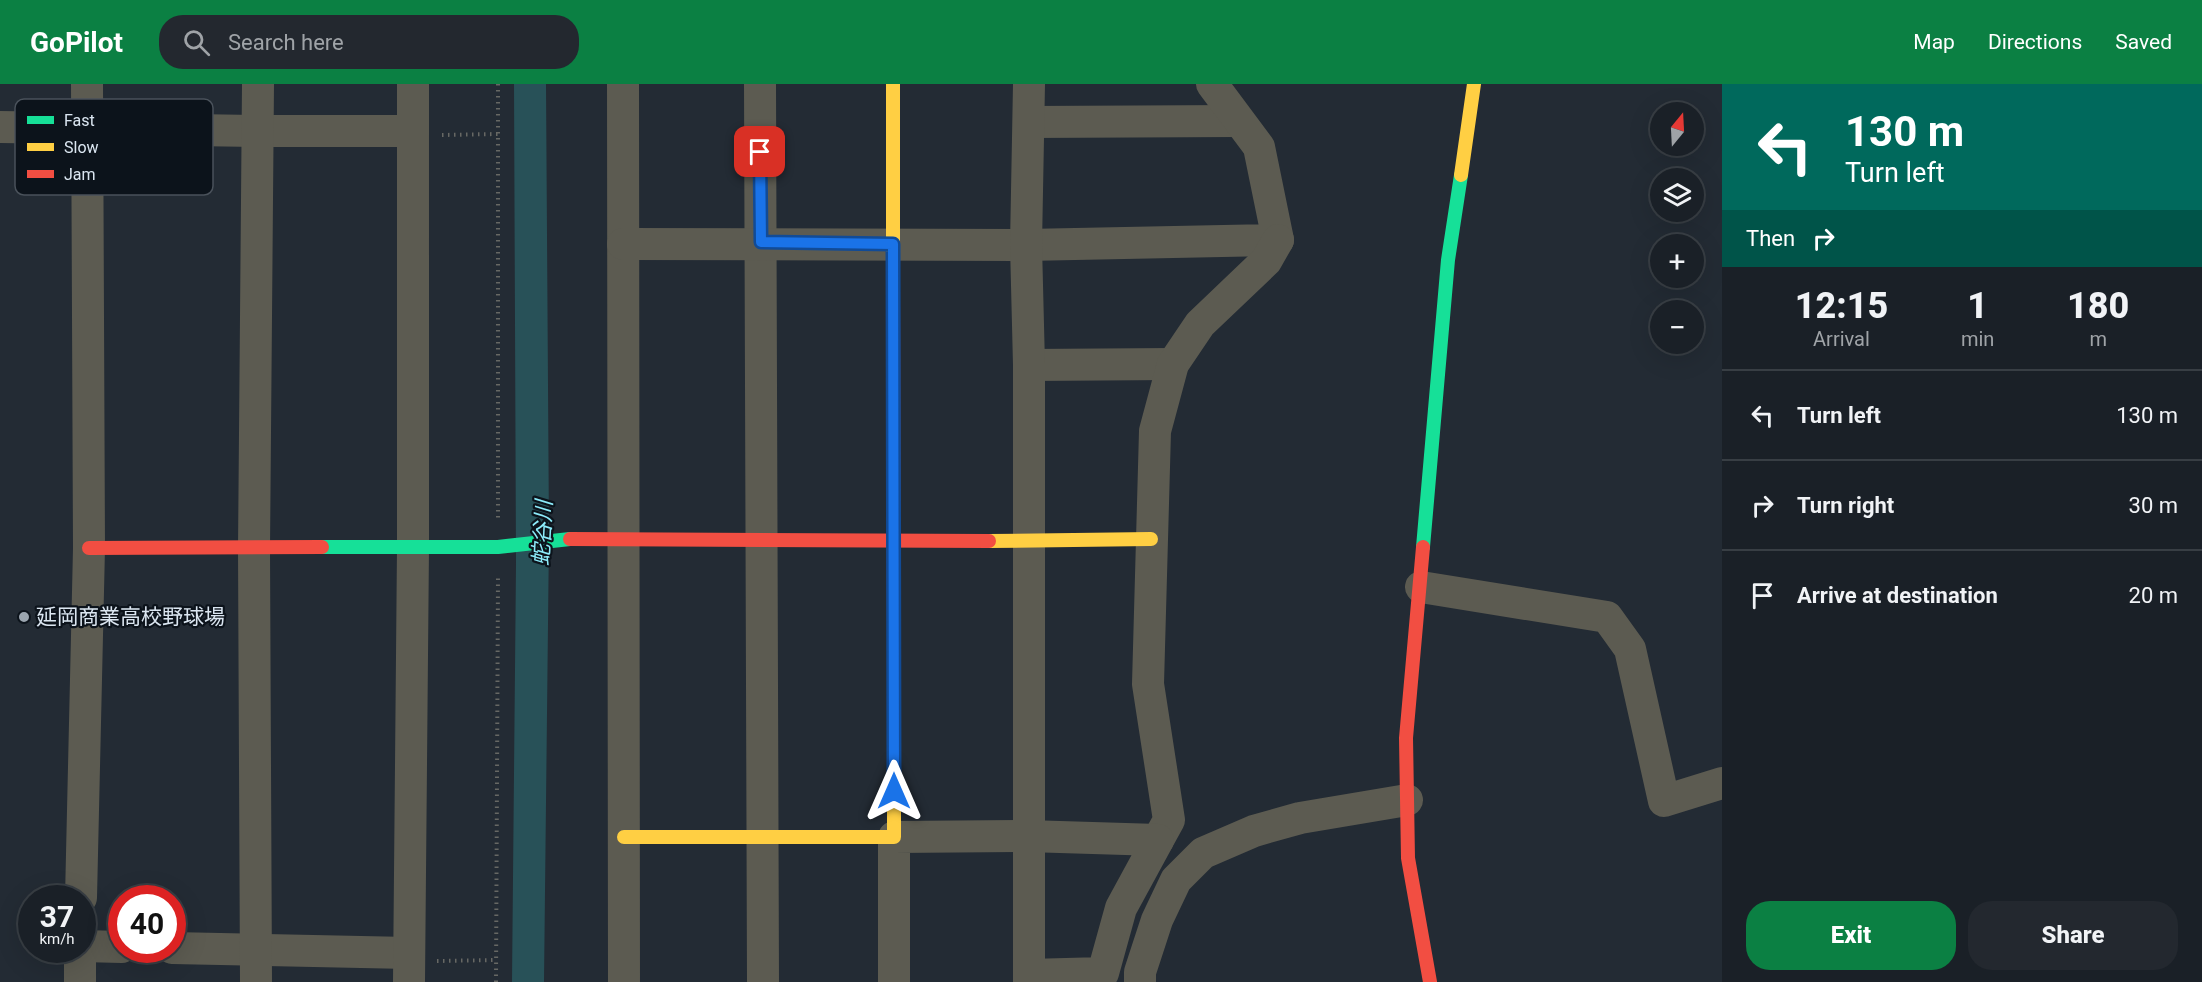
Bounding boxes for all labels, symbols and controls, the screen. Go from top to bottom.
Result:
search box [159,15,579,69]
text: GoPilot [30,26,123,59]
icon: search [180,26,213,59]
text: Search here [228,30,344,55]
text: Map [1913,30,1955,54]
text: Directions [1988,30,2082,54]
text: Saved [2115,30,2172,54]
legend [15,99,213,195]
north arrow [1650,102,1704,156]
map controls [1650,102,1704,354]
text: 130 m [1845,107,1964,156]
icon: left [1746,108,1824,186]
text: Fast [64,111,95,130]
pin [734,126,785,177]
icon: arrive [743,135,776,168]
text: Slow [64,138,99,157]
text: Turn left [1845,157,1945,189]
text: Jam [64,165,96,184]
button: layers [1650,168,1704,222]
icon: right [1807,222,1840,255]
text: Then [1746,226,1795,251]
button: + [1650,234,1704,288]
text: 12:15 [1795,285,1888,327]
text: 1 [1967,285,1988,327]
text: 180 [2067,285,2129,327]
button: − [1650,300,1704,354]
text: Arrival [1813,327,1870,351]
text: min [1961,327,1994,351]
text: m [2089,327,2107,351]
icon: left [1746,399,1779,432]
text: Turn left [1797,403,1881,428]
text: 130 m [2116,403,2178,428]
icon: right [1746,489,1779,522]
text: Turn right [1797,493,1894,518]
text: 30 m [2129,493,2178,518]
water label: 蛇谷川 [528,497,557,567]
icon: arrive [1746,579,1779,612]
text: Arrive at destination [1797,583,1998,608]
text: 20 m [2129,583,2178,608]
place label: 延岡商業高校野球場 [36,605,225,629]
marker: 延岡商業高校野球場 [17,610,31,624]
position arrow [862,759,926,823]
speed limit sign: 40 [108,885,186,963]
text: 37 [40,899,74,934]
button: Exit [1746,901,1956,970]
button: Share [1968,901,2178,970]
text: km/h [39,930,75,948]

